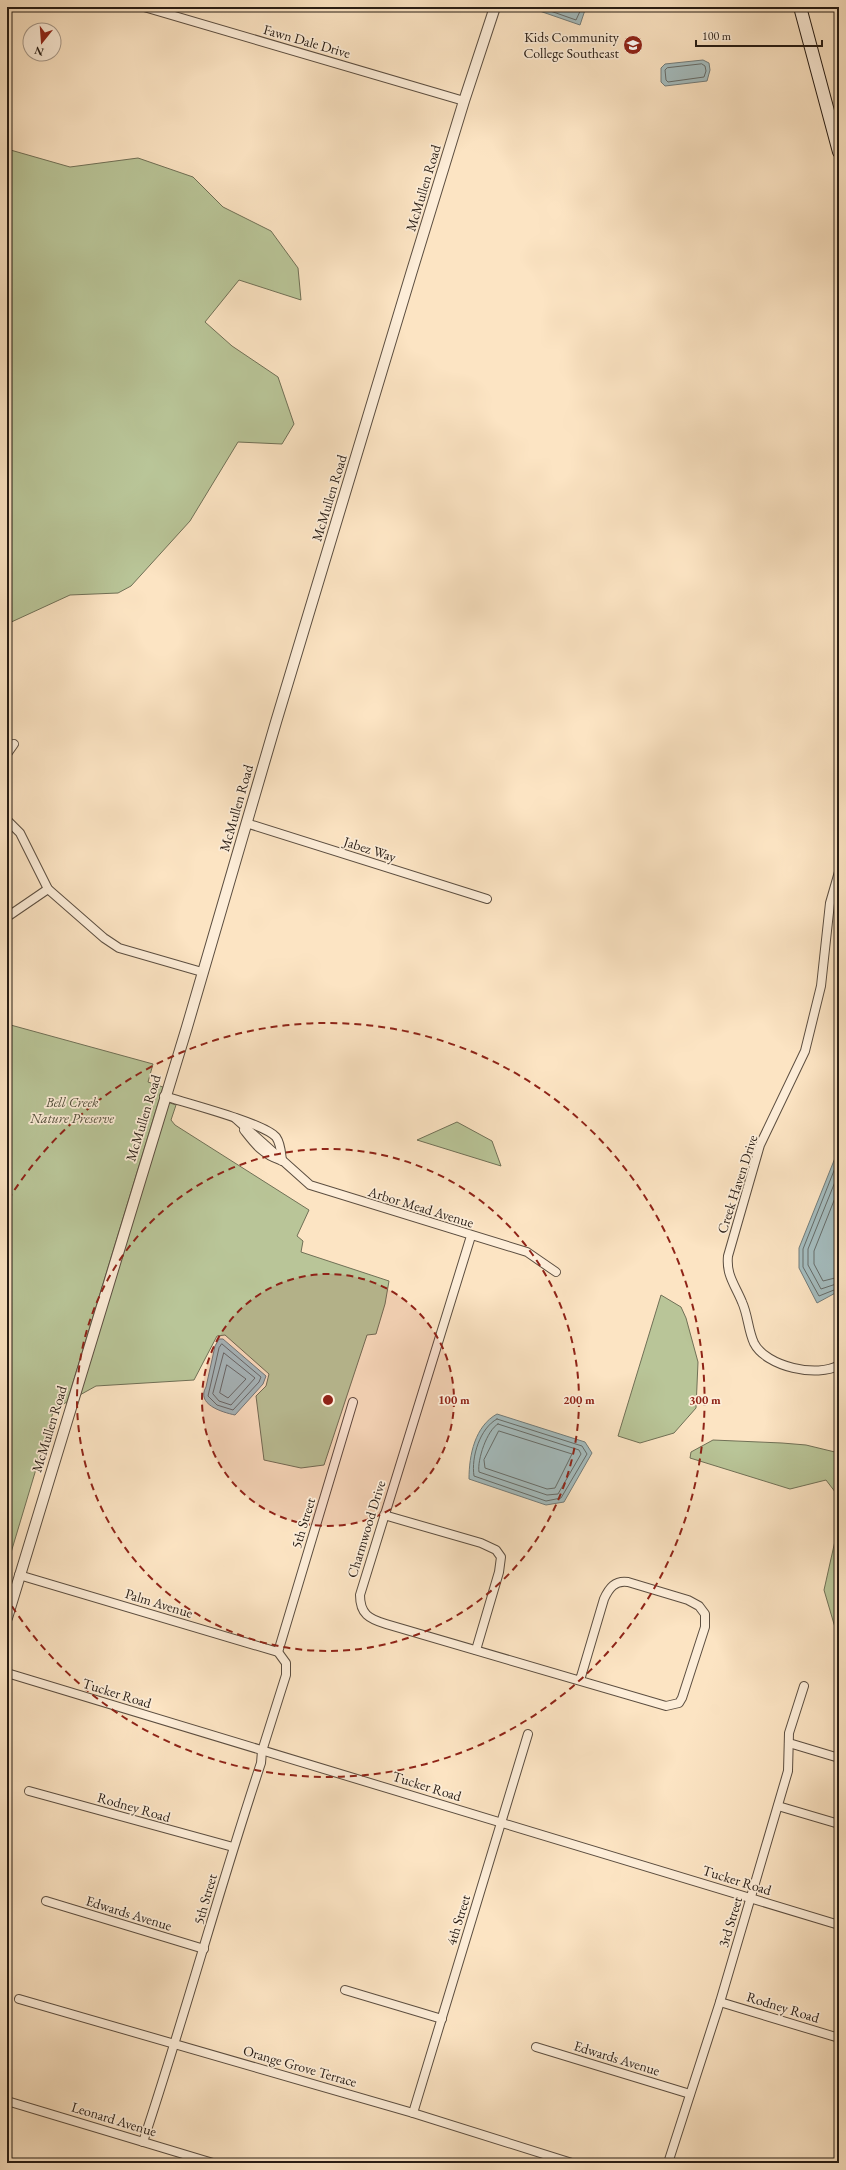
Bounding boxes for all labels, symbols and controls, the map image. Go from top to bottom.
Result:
street label: Fawn Dale Drive [261,20,353,62]
north arrow [22,22,62,62]
scale bar [696,22,822,48]
place label: Kids Community College Southeast [523,28,620,62]
text: 100 m [702,28,732,44]
school or university icon: Kids Community College Southeast [622,34,644,56]
text: N [33,44,45,60]
street label: McMullen Road [401,142,445,234]
street label: McMullen Road [307,452,351,544]
street label: McMullen Road [215,762,257,854]
street label: Jabez Way [341,832,399,866]
street label: McMullen Road [121,1072,165,1164]
park label: Bell Creek Nature Preserve [29,1093,114,1127]
street label: Creek Haven Drive [713,1132,762,1236]
street label: Arbor Mead Avenue [365,1182,476,1232]
street label: McMullen Road [27,1383,71,1475]
text: 100 m [438,1392,470,1408]
text: 200 m [563,1392,595,1408]
text: 300 m [689,1392,721,1408]
centre of rings [321,1393,335,1407]
street label: Charmwood Drive [343,1478,390,1580]
street label: 5th Street [287,1495,319,1550]
street label: Palm Avenue [123,1584,196,1622]
street label: Tucker Road [80,1674,155,1712]
street label: Tucker Road [390,1767,465,1805]
street label: Rodney Road [95,1788,173,1826]
street label: Tucker Road [700,1861,775,1899]
street label: 5th Street [189,1871,221,1926]
street label: Edwards Avenue [84,1891,175,1935]
street label: 4th Street [442,1892,474,1947]
street label: 3rd Street [714,1894,746,1950]
street label: Rodney Road [744,1987,822,2027]
street label: Edwards Avenue [572,2036,663,2080]
street label: Orange Grove Terrace [241,2041,359,2091]
street label: Leonard Avenue [69,2098,159,2141]

